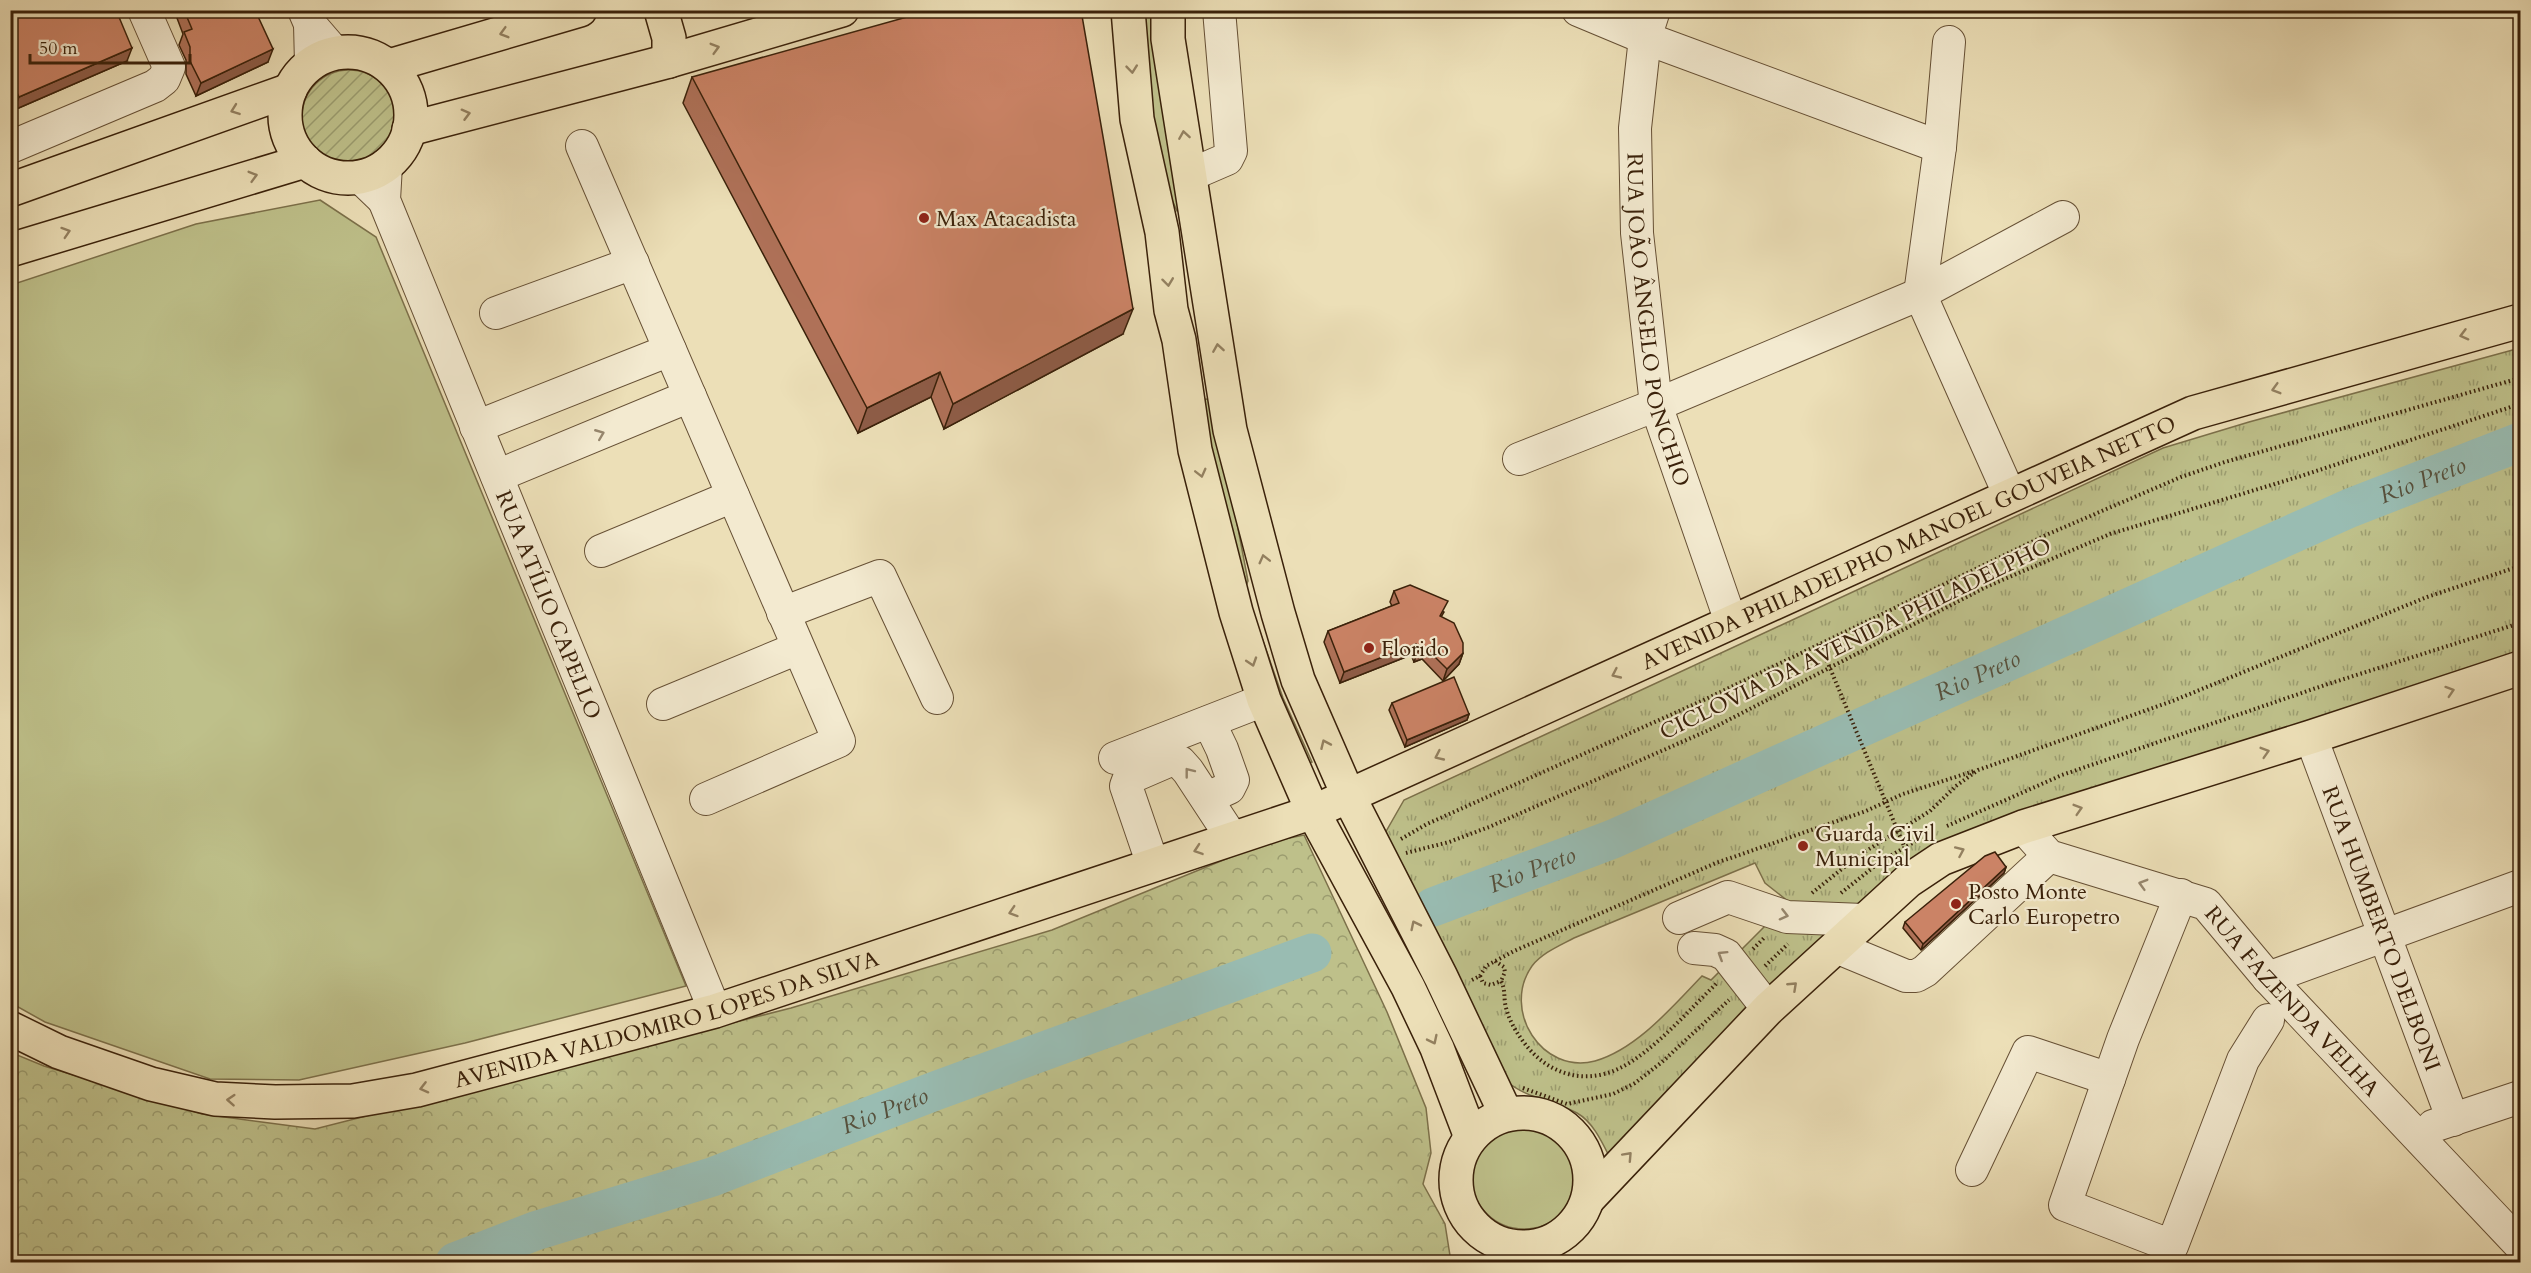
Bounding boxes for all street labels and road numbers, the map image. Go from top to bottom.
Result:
street label: RUA JOÃO ÂNGELO PONCHIO [1619,153,1697,491]
street label: AVENIDA PHILADELPHO MANOEL GOUVEIA NETTO [1637,409,2181,677]
street label: RUA ATÍLIO CAPELLO [488,486,608,724]
street label: CICLOVIA DA AVENIDA PHILADELPHO [1655,531,2056,747]
street label: RUA HUMBERTO DELBONI [2314,782,2447,1075]
street label: RUA FAZENDA VELHA [2198,900,2386,1104]
street label: AVENIDA VALDOMIRO LOPES DA SILVA [451,944,883,1095]

